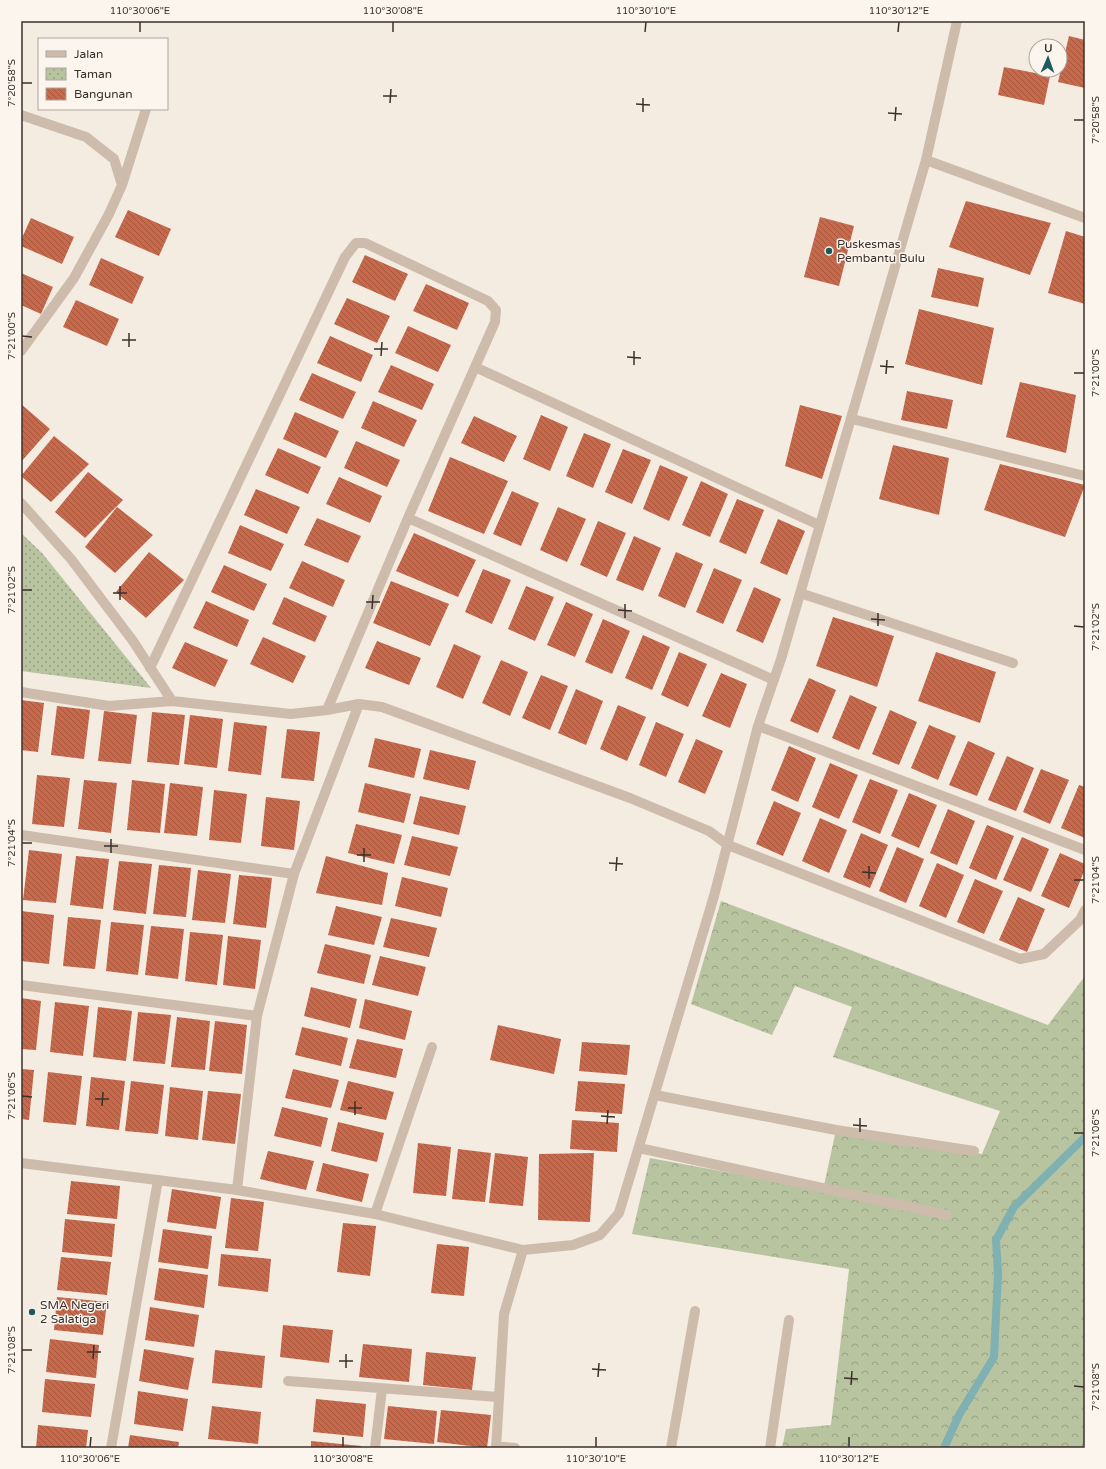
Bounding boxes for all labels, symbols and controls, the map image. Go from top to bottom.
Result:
text: 110°30'06"E [110,5,170,17]
text: 110°30'08"E [363,5,423,17]
text: 110°30'10"E [616,5,676,17]
text: 110°30'12"E [869,5,929,17]
legend [38,38,168,110]
north arrow [1028,38,1068,78]
text: U [1044,42,1053,55]
text: Jalan [74,47,103,61]
text: 7°20'58"S [6,59,18,107]
text: Taman [74,67,112,81]
text: Bangunan [74,87,133,101]
text: 7°20'58"S [1090,96,1102,144]
place label: Puskesmas Pembantu Bulu [837,237,925,265]
marker: Puskesmas Pembantu Bulu [824,246,834,256]
text: 7°21'00"S [6,312,18,360]
text: 7°21'00"S [1090,349,1102,397]
text: 7°21'02"S [6,566,18,614]
text: 7°21'02"S [1090,603,1102,651]
text: 7°21'04"S [6,819,18,867]
text: 7°21'04"S [1090,856,1102,904]
text: 7°21'06"S [6,1072,18,1120]
text: 7°21'06"S [1090,1109,1102,1157]
place label: SMA Negeri 2 Salatiga [40,1298,109,1326]
marker: SMA Negeri 2 Salatiga [27,1307,37,1317]
text: 7°21'08"S [6,1326,18,1374]
text: 7°21'08"S [1090,1363,1102,1411]
text: 110°30'06"E [60,1453,120,1465]
text: 110°30'08"E [313,1453,373,1465]
text: 110°30'10"E [566,1453,626,1465]
text: 110°30'12"E [819,1453,879,1465]

